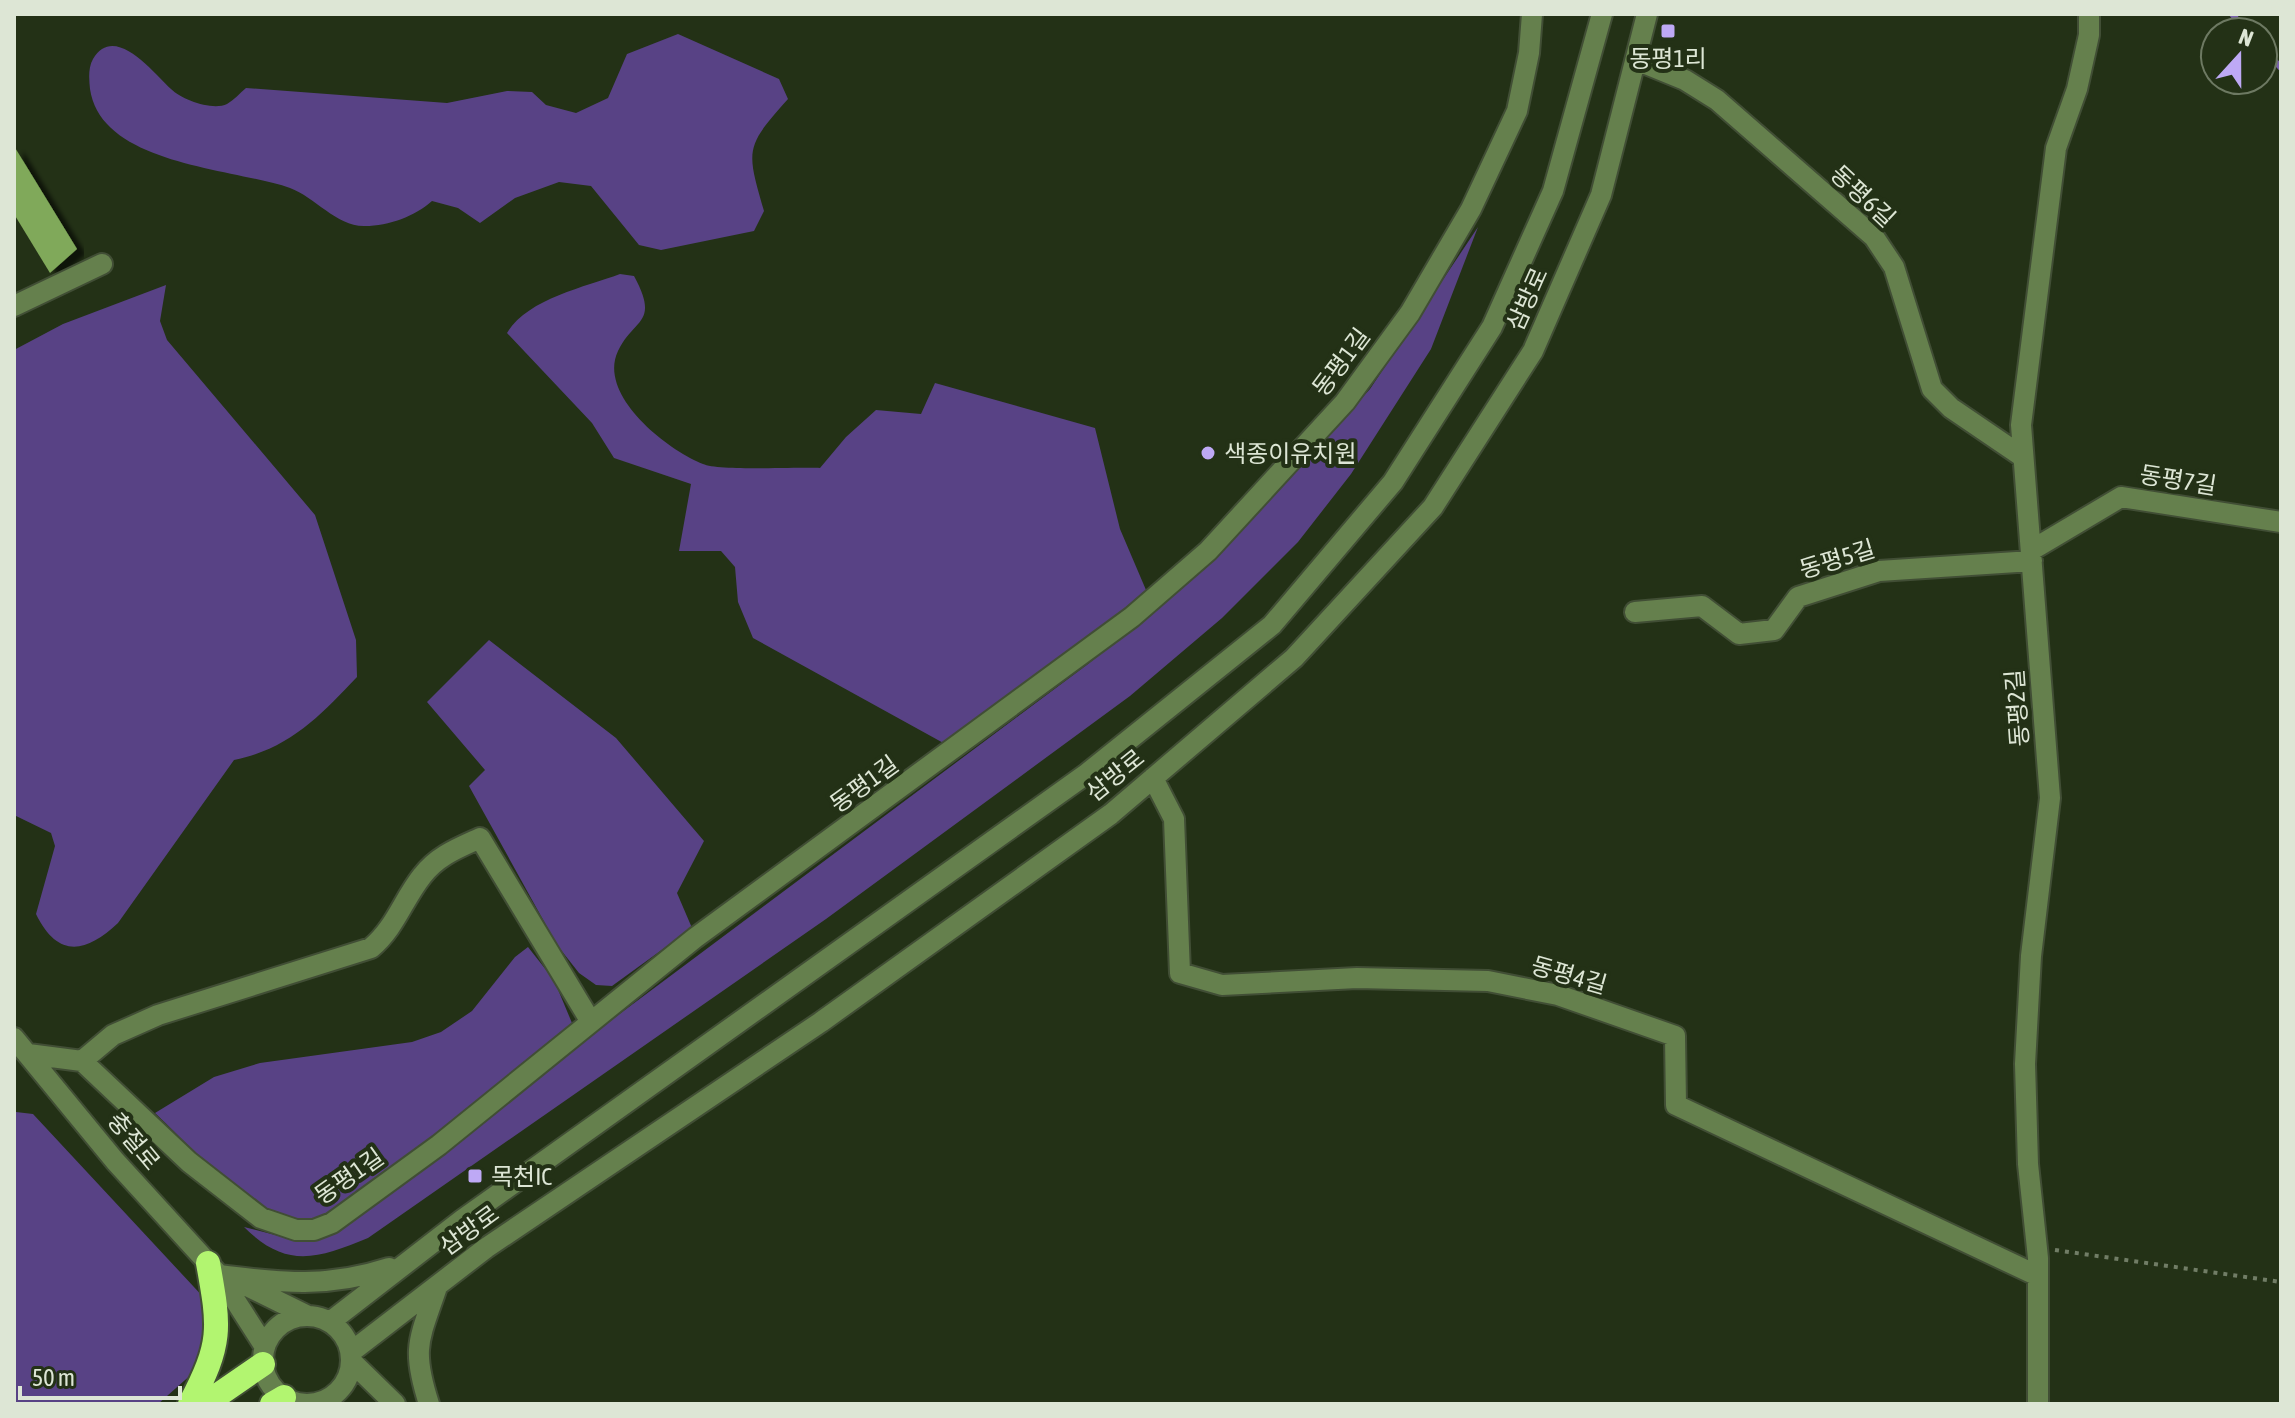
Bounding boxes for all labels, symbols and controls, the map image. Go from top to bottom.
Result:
north arrow [2199,16,2279,96]
marker: 동평1리 [1659,22,1677,40]
text: N [2235,23,2257,52]
place label: 동평1리 [1629,45,1707,72]
street label: 동평6길 [1825,160,1901,232]
street label: 삼방로 [1501,263,1553,335]
street label: 동평1길 [1307,323,1375,401]
place label: 색종이유치원 [1224,440,1356,467]
marker: 색종이유치원 [1199,444,1217,462]
street label: 동평7길 [2138,461,2218,499]
street label: 동평5길 [1796,535,1878,583]
street label: 동평2길 [2001,668,2033,748]
street label: 삼방로 [1081,744,1149,806]
street label: 동평1길 [825,750,903,818]
street label: 동평4길 [1528,951,1610,999]
street label: 충절로 [102,1107,166,1175]
street label: 동평1길 [310,1143,388,1209]
place label: 목천IC [491,1163,552,1190]
marker: 목천IC [466,1167,484,1185]
street label: 삼방로 [434,1200,504,1260]
scale bar [20,1350,180,1400]
text: 50 m [32,1364,75,1391]

